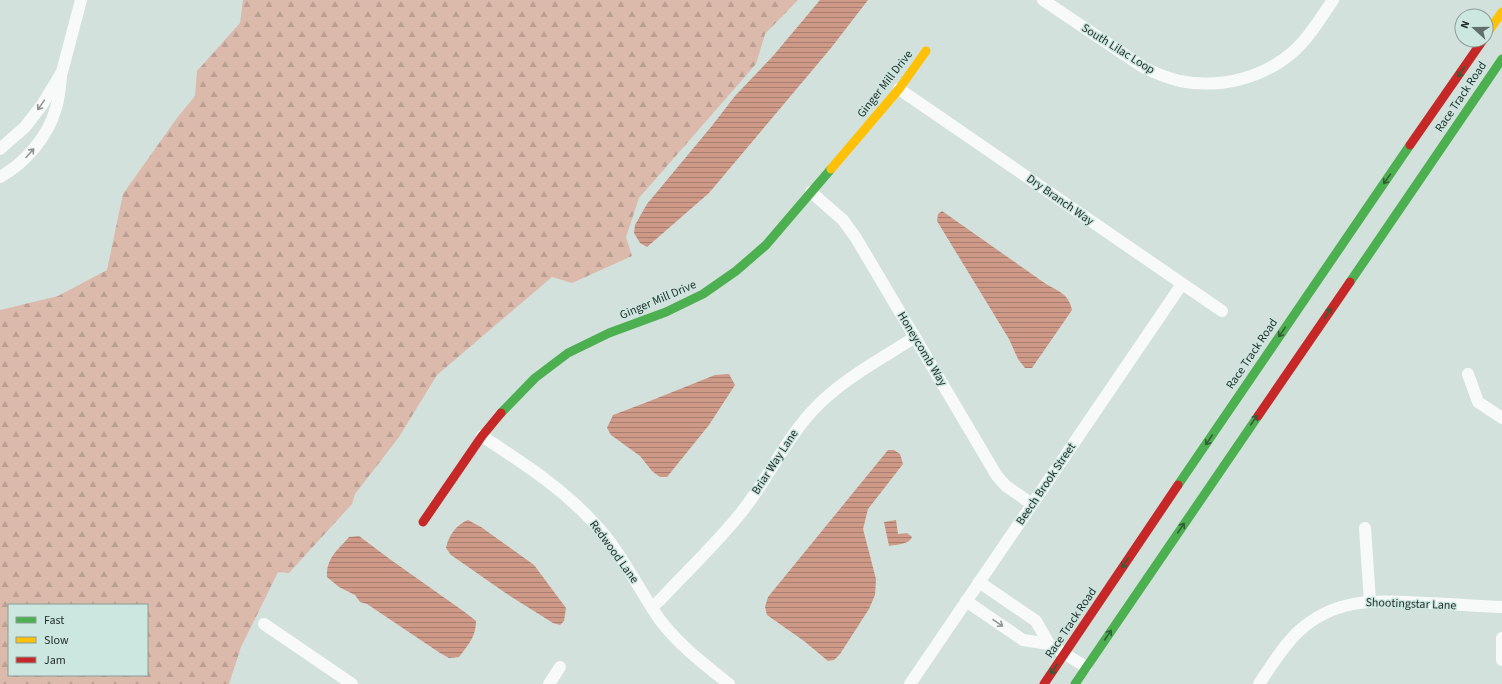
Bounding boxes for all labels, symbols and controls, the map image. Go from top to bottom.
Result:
north arrow [1454,8,1494,48]
text: N [1457,18,1473,31]
street label: South Lilac Loop [1078,20,1158,79]
street label: Ginger Mill Drive [853,47,917,121]
street label: Race Track Road [1431,58,1491,136]
one-way arrow [1457,66,1465,77]
one-way arrow [37,100,45,111]
one-way arrow [25,148,35,158]
street label: Dry Branch Way [1023,170,1097,230]
one-way arrow [1383,173,1391,184]
street label: Ginger Mill Drive [617,276,699,324]
one-way arrow [1324,308,1332,319]
street label: Honeycomb Way [893,309,951,390]
street label: Race Track Road [1222,315,1282,393]
one-way arrow [1278,327,1286,338]
one-way arrow [1250,415,1259,426]
street label: Briar Way Lane [748,426,802,498]
one-way arrow [1205,434,1213,445]
street label: Beech Brook Street [1012,440,1080,528]
street label: Redwood Lane [585,517,643,587]
one-way arrow [1177,523,1185,534]
one-way arrow [1121,558,1129,569]
street label: Race Track Road [1041,584,1101,662]
street label: Shootingstar Lane [1365,594,1457,614]
legend [8,604,148,676]
text: Fast [44,612,64,629]
one-way arrow [992,619,1003,627]
one-way arrow [1104,630,1112,641]
text: Slow [44,632,69,649]
text: Jam [44,652,66,669]
one-way arrow [1050,663,1058,674]

